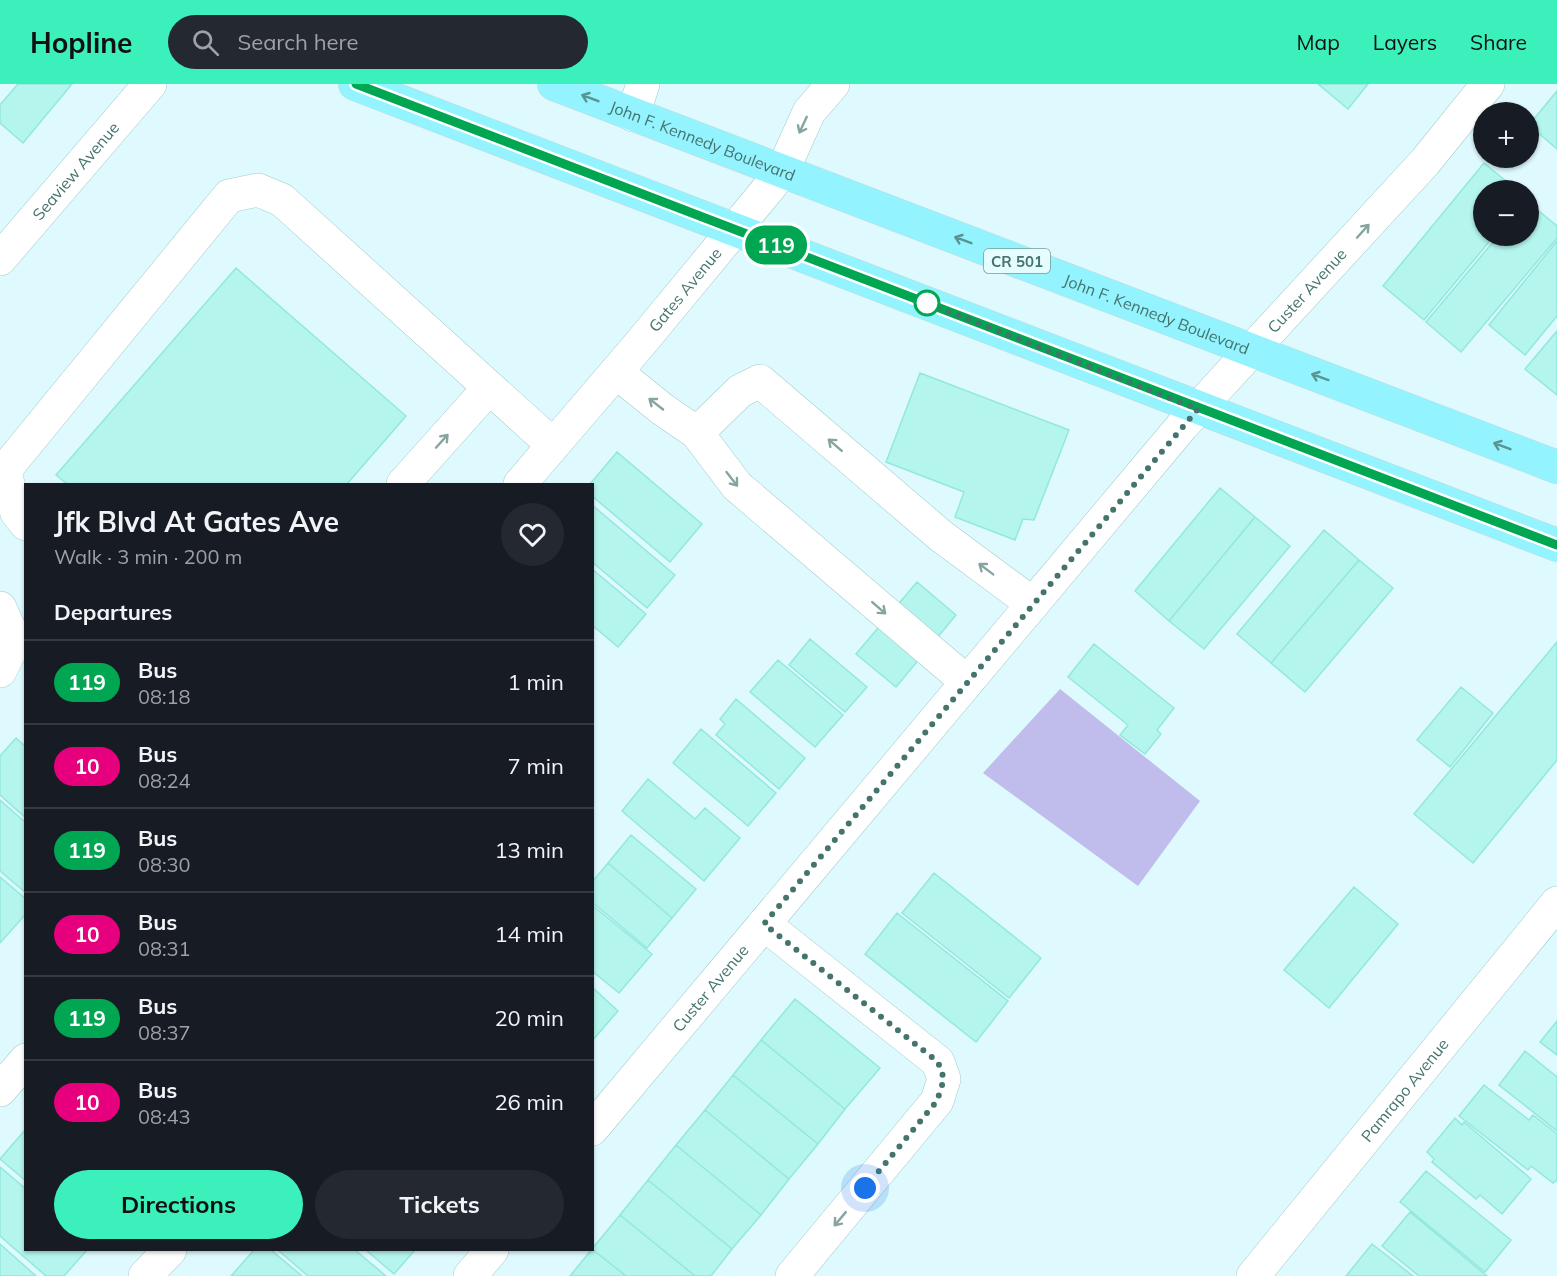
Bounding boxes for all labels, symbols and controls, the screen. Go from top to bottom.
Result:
search box [168,15,588,69]
text: Hopline [30,25,132,60]
icon: search [189,26,222,59]
text: Search here [237,28,358,56]
text: Map [1297,29,1340,55]
text: Layers [1373,29,1437,55]
text: Share [1470,29,1527,55]
one-way arrow [581,92,600,103]
street label: John F. Kennedy Boulevard [607,96,798,185]
map controls [1473,102,1539,246]
button: + [1473,102,1539,168]
one-way arrow [797,116,809,134]
street label: Seaview Avenue [28,118,123,224]
button: − [1473,180,1539,246]
one-way arrow [1356,223,1370,238]
line badge: 119 [742,226,810,264]
text: 119 [757,232,795,258]
one-way arrow [954,234,973,245]
street label: Gates Avenue [644,243,726,336]
street label: Custer Avenue [1263,244,1351,337]
road number: CR 501 [984,249,1050,273]
street label: John F. Kennedy Boulevard [1061,270,1252,359]
unlabelled marker [914,290,940,316]
one-way arrow [1311,371,1330,382]
one-way arrow [648,398,664,411]
one-way arrow [435,434,449,449]
one-way arrow [827,439,843,452]
one-way arrow [1493,440,1512,451]
one-way arrow [726,471,739,487]
button: heart [501,503,564,566]
text: Jfk Blvd At Gates Ave [54,504,339,539]
text: Walk · 3 min · 200 m [54,544,242,569]
one-way arrow [978,563,994,575]
text: Departures [54,598,172,626]
one-way arrow [871,601,886,615]
text: Bus [138,656,177,684]
text: 1 min [508,668,564,696]
text: 119 [68,669,106,695]
text: 08:18 [138,684,191,709]
text: Bus [138,740,177,768]
text: 7 min [508,752,564,780]
text: 10 [74,753,100,779]
text: 08:24 [138,768,191,793]
text: Bus [138,824,177,852]
text: 13 min [494,836,564,864]
text: 119 [68,837,106,863]
text: 08:30 [138,852,191,877]
text: Bus [138,908,177,936]
text: 14 min [494,920,564,948]
text: 10 [74,921,100,947]
text: 08:31 [138,936,191,961]
street label: Custer Avenue [668,940,753,1036]
text: Bus [138,992,177,1020]
text: 20 min [494,1004,564,1032]
text: 119 [68,1005,106,1031]
text: 08:37 [138,1020,191,1045]
street label: Pamrapo Avenue [1357,1034,1453,1146]
text: Bus [138,1076,177,1104]
text: 26 min [494,1088,564,1116]
text: 10 [74,1089,100,1115]
text: 08:43 [138,1104,191,1129]
button: Directions [54,1170,303,1239]
button: Tickets [315,1170,564,1239]
your location [850,1173,880,1203]
one-way arrow [833,1211,846,1227]

